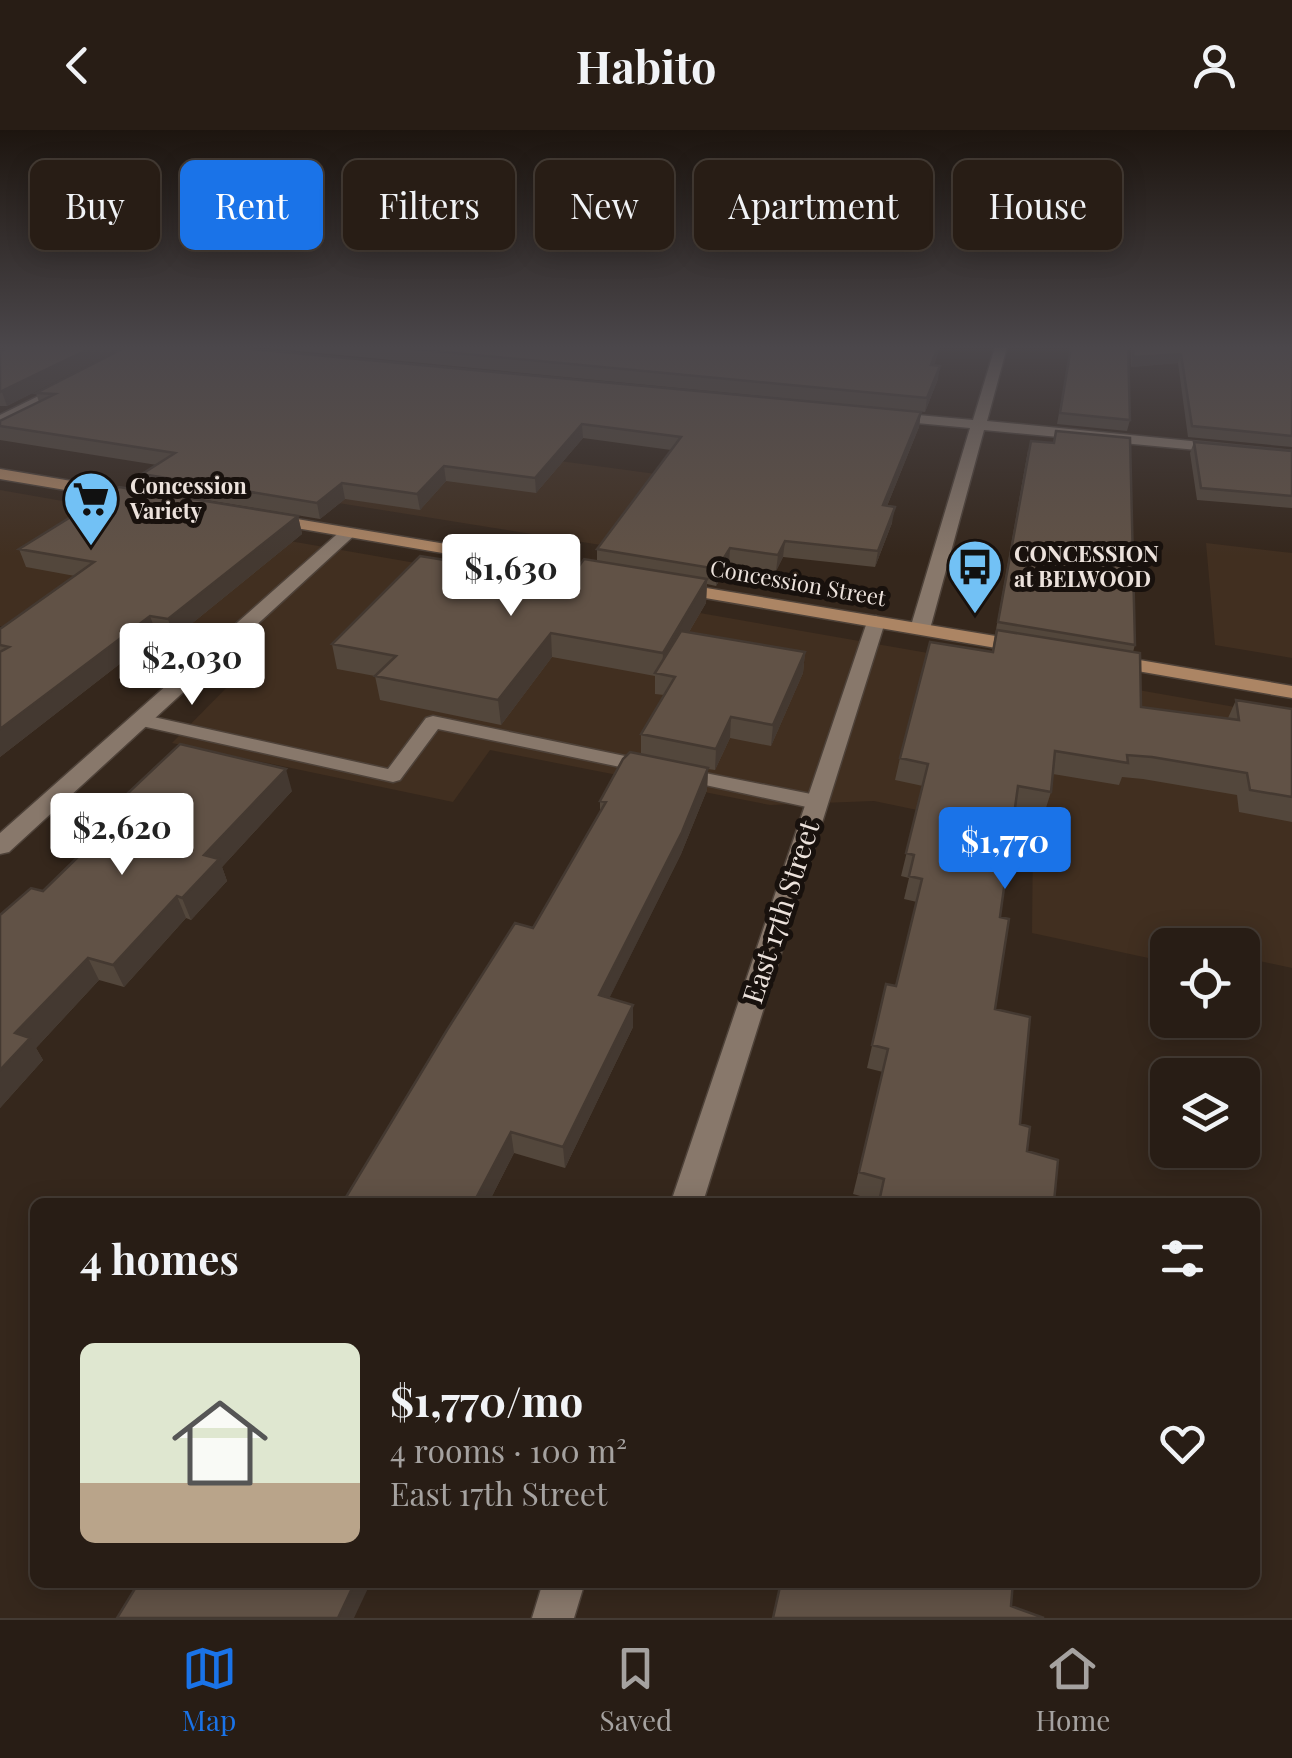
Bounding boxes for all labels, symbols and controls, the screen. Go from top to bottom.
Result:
text: Habito [576,35,716,95]
icon: back [50,38,105,93]
icon: person [1187,38,1242,93]
chip: Buy [30,160,160,250]
chip: Rent [180,160,323,250]
chip: Filters [343,160,515,250]
chip: New [535,160,674,250]
chip: Apartment [694,160,933,250]
chip: House [953,160,1122,250]
supermarket icon: Concession Variety [61,469,121,548]
place label: Concession Variety [129,470,247,525]
pin: $1,630 [430,534,592,619]
bus stop icon: CONCESSION at BELWOOD [945,537,1005,616]
place label: CONCESSION at BELWOOD [1014,538,1159,593]
text: $1,630 [464,545,558,588]
street label: Concession Street [708,552,890,612]
pin: $2,030 [111,623,273,708]
text: $2,030 [142,634,242,677]
pin: $2,620 [41,793,203,878]
text: $2,620 [72,804,172,847]
pin: $1,770 [924,807,1086,892]
street label: East 17th Street [733,814,827,1008]
text: $1,770 [961,818,1049,861]
map controls [1150,928,1260,1168]
button: locate [1150,928,1260,1038]
button: layers [1150,1058,1260,1168]
text: 4 homes [80,1230,239,1286]
icon: filters [1155,1231,1210,1286]
text: $1,770/mo [390,1372,583,1428]
icon: home [160,1383,280,1503]
icon: heart [1155,1416,1210,1471]
text: 4 rooms · 100 m² [390,1428,627,1471]
text: East 17th Street [390,1471,607,1514]
tab: Map [182,1641,237,1738]
tab: Saved [600,1641,672,1738]
tab: Home [1035,1641,1110,1738]

